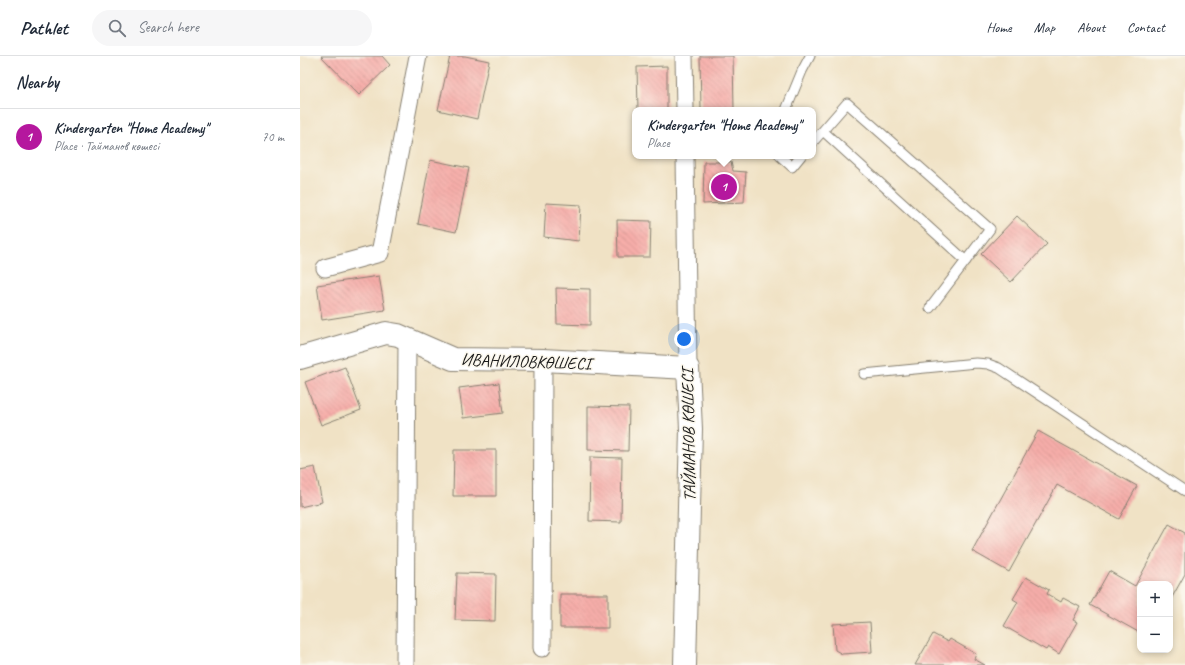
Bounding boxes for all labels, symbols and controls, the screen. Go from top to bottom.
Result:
search box [92,10,372,46]
text: Pathlet [20,16,68,40]
icon: search [106,17,128,39]
text: Search here [138,18,199,37]
text: Home [986,19,1012,36]
text: Map [1034,19,1055,36]
text: About [1077,19,1105,36]
text: Contact [1127,19,1165,36]
text: Nearby [16,72,59,93]
popup [632,107,816,159]
text: Kindergarten "Home Academy" [647,116,801,135]
text: Kindergarten "Home Academy" [54,119,208,138]
text: 1 [26,129,32,145]
text: 70 m [262,129,284,145]
text: Place [647,135,670,151]
text: Place · Тайманов көшесі [54,138,159,154]
pin: 1 [711,172,737,202]
your location [674,329,694,349]
street label: ИВАНИЛОВКӨШЕСІ [461,349,595,374]
street label: ТАЙМАНОВ КӨШЕСІ [677,364,700,501]
map controls [1137,581,1173,653]
button: + [1137,581,1173,617]
button: − [1137,617,1173,653]

